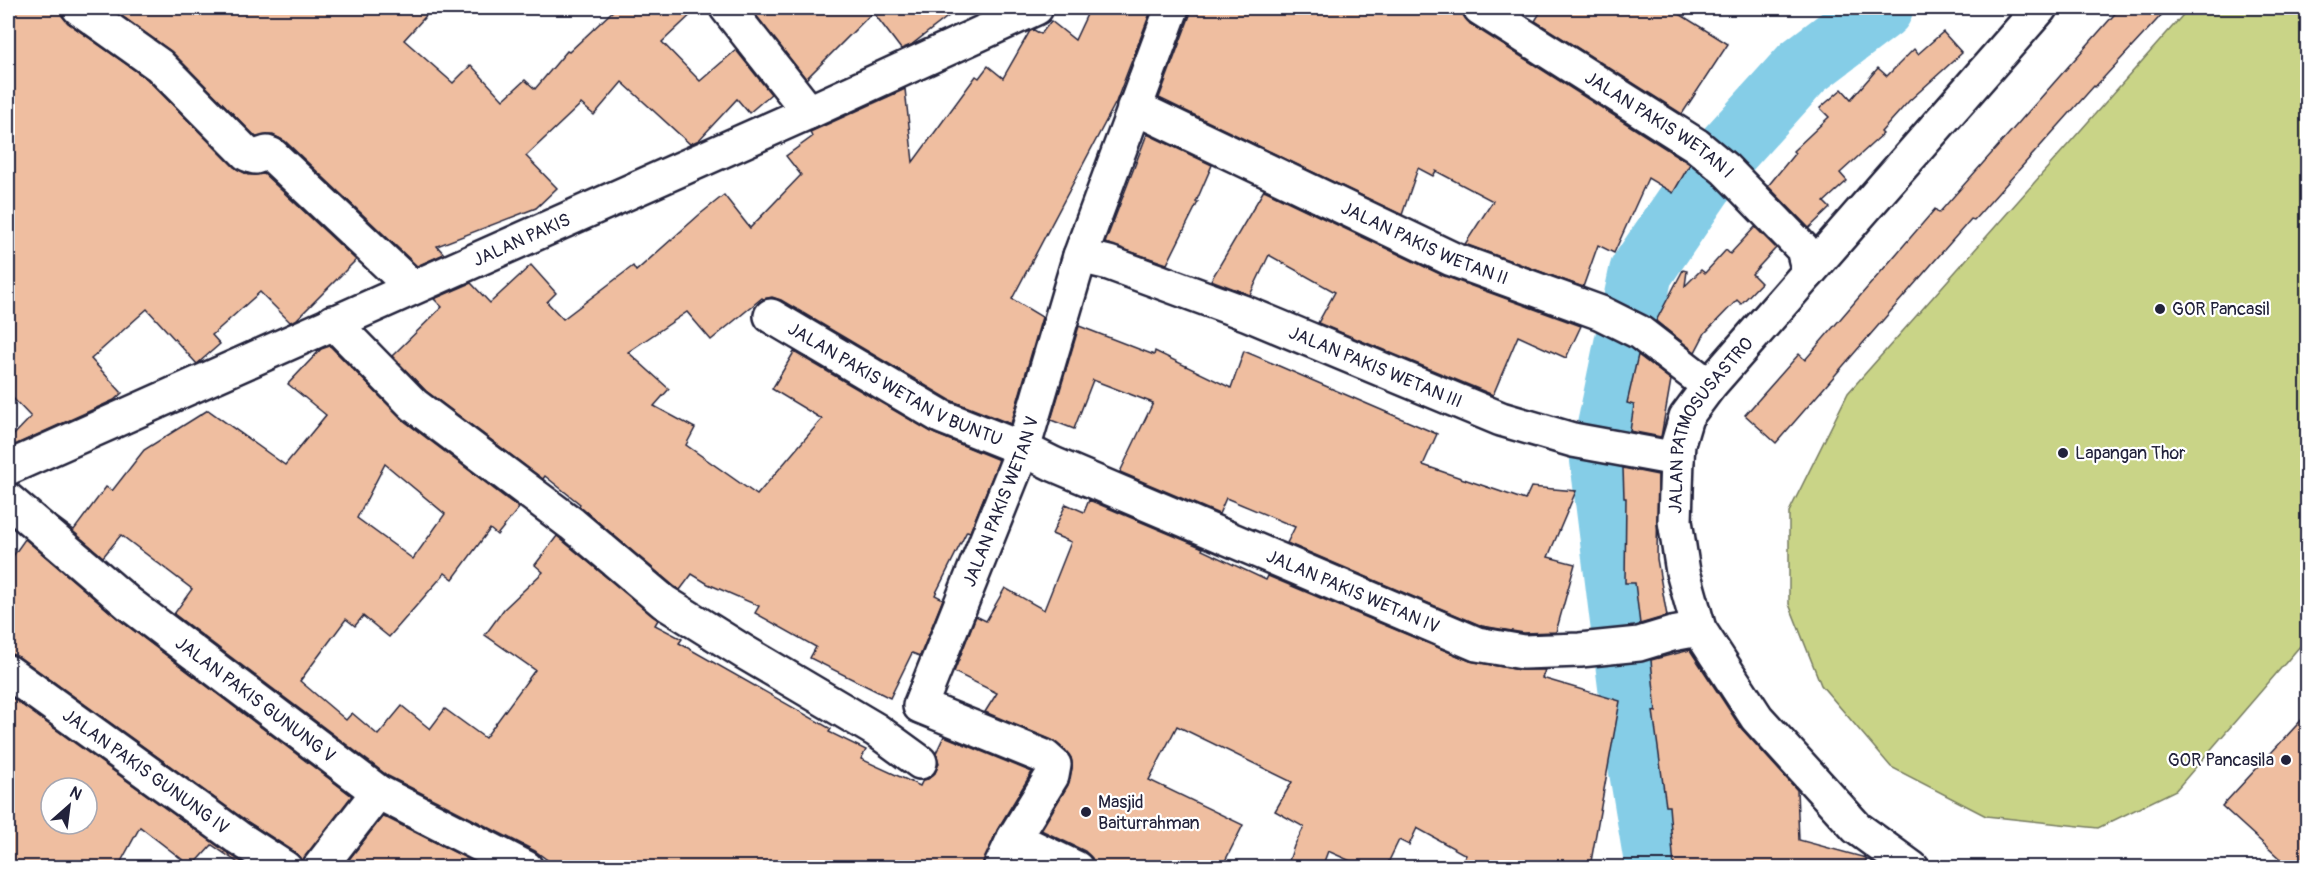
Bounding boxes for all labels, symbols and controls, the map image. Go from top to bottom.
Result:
street label: JALAN PAKIS WETAN I [1580,66,1739,183]
street label: JALAN PAKIS WETAN II [1337,197,1511,290]
street label: JALAN PAKIS [469,209,574,272]
place label: GOR Pancasil [2172,298,2270,321]
marker: GOR Pancasil [2153,302,2167,316]
street label: JALAN PAKIS WETAN V BUNTU [783,317,1006,452]
street label: JALAN PAKIS WETAN III [1285,321,1465,414]
street label: JALAN PATMOSUSASTRO [1664,333,1758,514]
street label: JALAN PAKIS WETAN V [958,414,1044,590]
place label: Lapangan Thor [2075,442,2186,465]
marker: Lapangan Thor [2056,446,2070,460]
street label: JALAN PAKIS WETAN IV [1263,545,1443,639]
street label: JALAN PAKIS GUNUNG V [171,632,340,768]
street label: JALAN PAKIS GUNUNG IV [58,703,232,839]
place label: GOR Pancasila [2168,749,2274,772]
marker: GOR Pancasila [2279,753,2293,767]
north arrow [39,776,99,836]
place label: Masjid Baiturrahman [1098,791,1200,835]
marker: Masjid Baiturrahman [1079,805,1093,819]

